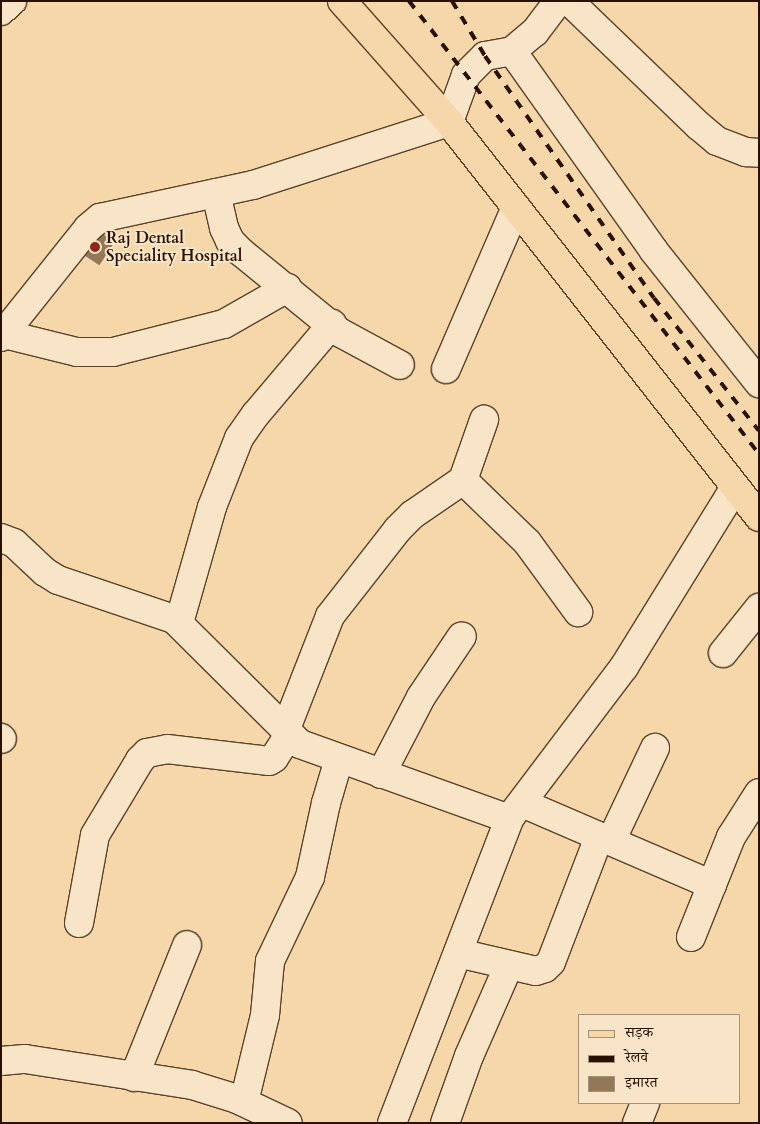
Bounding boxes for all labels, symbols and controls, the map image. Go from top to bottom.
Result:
place label: Raj Dental Speciality Hospital [106,228,242,266]
marker: Raj Dental Speciality Hospital [88,240,102,254]
legend [578,1014,740,1104]
text: सड़क [625,1022,653,1042]
text: रेलवे [625,1047,648,1067]
text: इमारत [625,1072,658,1092]

